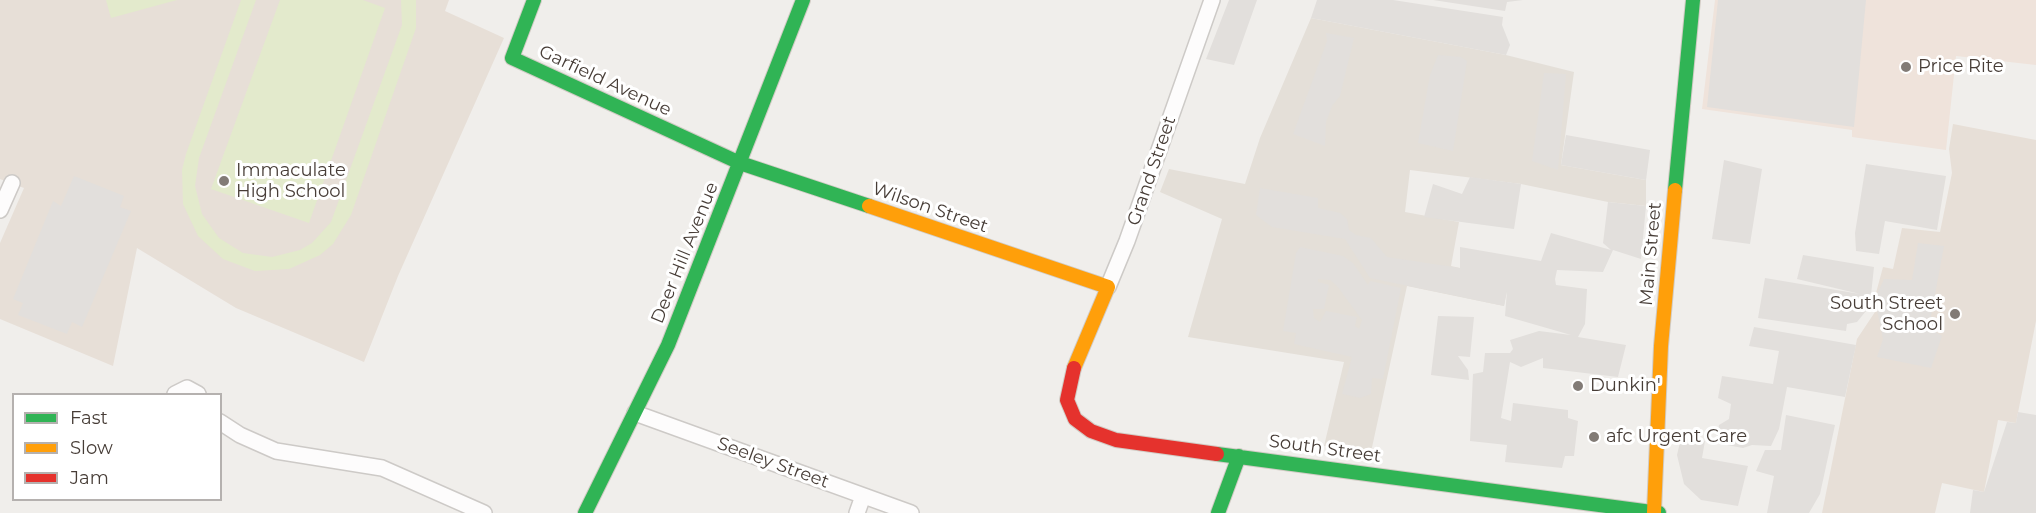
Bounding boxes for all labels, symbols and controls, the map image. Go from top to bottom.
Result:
street label: Garfield Avenue [535,41,675,121]
place label: Price Rite [1918,56,2004,78]
marker: Price Rite [1899,60,1913,74]
street label: Grand Street [1123,113,1181,229]
place label: Immaculate High School [236,160,346,202]
marker: Immaculate High School [217,174,231,188]
street label: Wilson Street [869,178,991,238]
street label: Deer Hill Avenue [647,179,723,327]
street label: Main Street [1636,201,1666,307]
place label: South Street School [1830,293,1943,336]
marker: South Street School [1948,307,1962,321]
place label: Dunkin' [1590,375,1661,397]
marker: Dunkin' [1571,379,1585,393]
legend [12,393,222,501]
text: Fast [70,407,108,429]
place label: afc Urgent Care [1606,426,1747,448]
street label: South Street [1268,430,1382,468]
marker: afc Urgent Care [1587,430,1601,444]
street label: Seeley Street [714,433,832,493]
text: Slow [70,437,113,459]
text: Jam [70,467,109,489]

